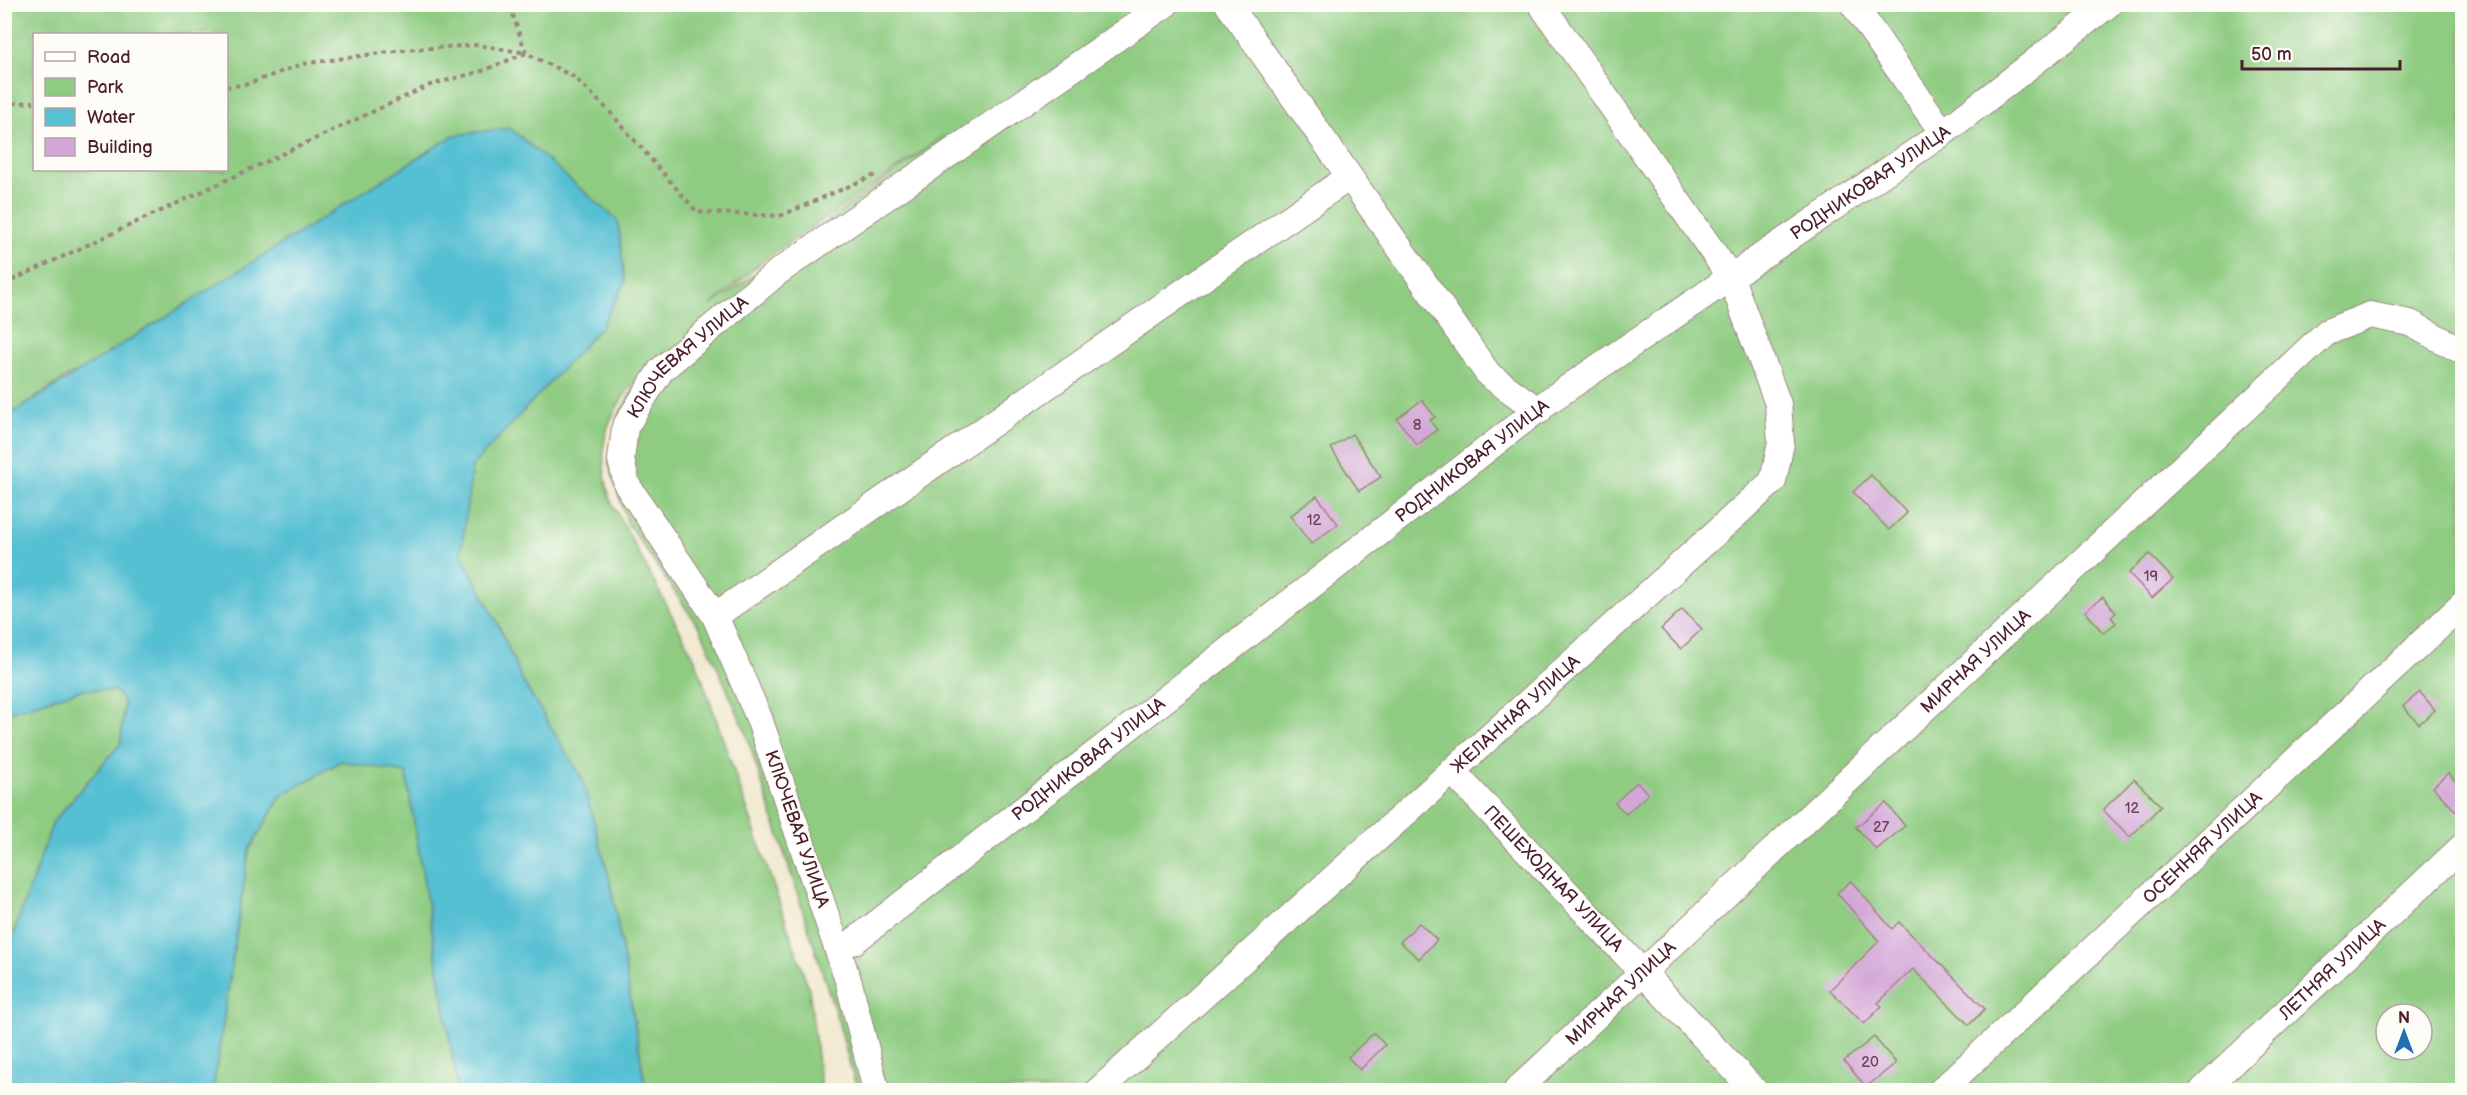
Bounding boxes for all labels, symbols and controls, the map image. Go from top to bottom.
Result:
legend [33,33,228,171]
scale bar [2242,33,2400,71]
text: 50 m [2251,44,2292,65]
text: Road [87,47,131,68]
text: Park [87,77,123,98]
text: Water [87,107,135,128]
street label: РОДНИКОВАЯ УЛИЦА [1786,121,1954,244]
text: Building [87,137,153,158]
street label: КЛЮЧЕВАЯ УЛИЦА [623,291,752,422]
street label: РОДНИКОВАЯ УЛИЦА [1391,394,1553,527]
house number: 8 [1413,416,1422,435]
house number: 12 [1307,511,1321,530]
house number: 19 [2144,567,2158,586]
street label: МИРНАЯ УЛИЦА [1916,604,2035,717]
street label: ЖЕЛАННАЯ УЛИЦА [1447,650,1584,777]
street label: РОДНИКОВАЯ УЛИЦА [1007,693,1169,825]
street label: КЛЮЧЕВАЯ УЛИЦА [760,748,834,911]
street label: ОСЕННЯЯ УЛИЦА [2139,787,2266,908]
house number: 12 [2125,799,2139,818]
street label: ПЕШЕХОДНАЯ УЛИЦА [1480,801,1628,956]
house number: 27 [1873,818,1890,837]
street label: ЛЕТНЯЯ УЛИЦА [2274,914,2390,1025]
street label: МИРНАЯ УЛИЦА [1561,936,1680,1049]
north arrow [2374,1002,2434,1062]
text: N [2398,1009,2410,1028]
house number: 20 [1861,1053,1879,1072]

